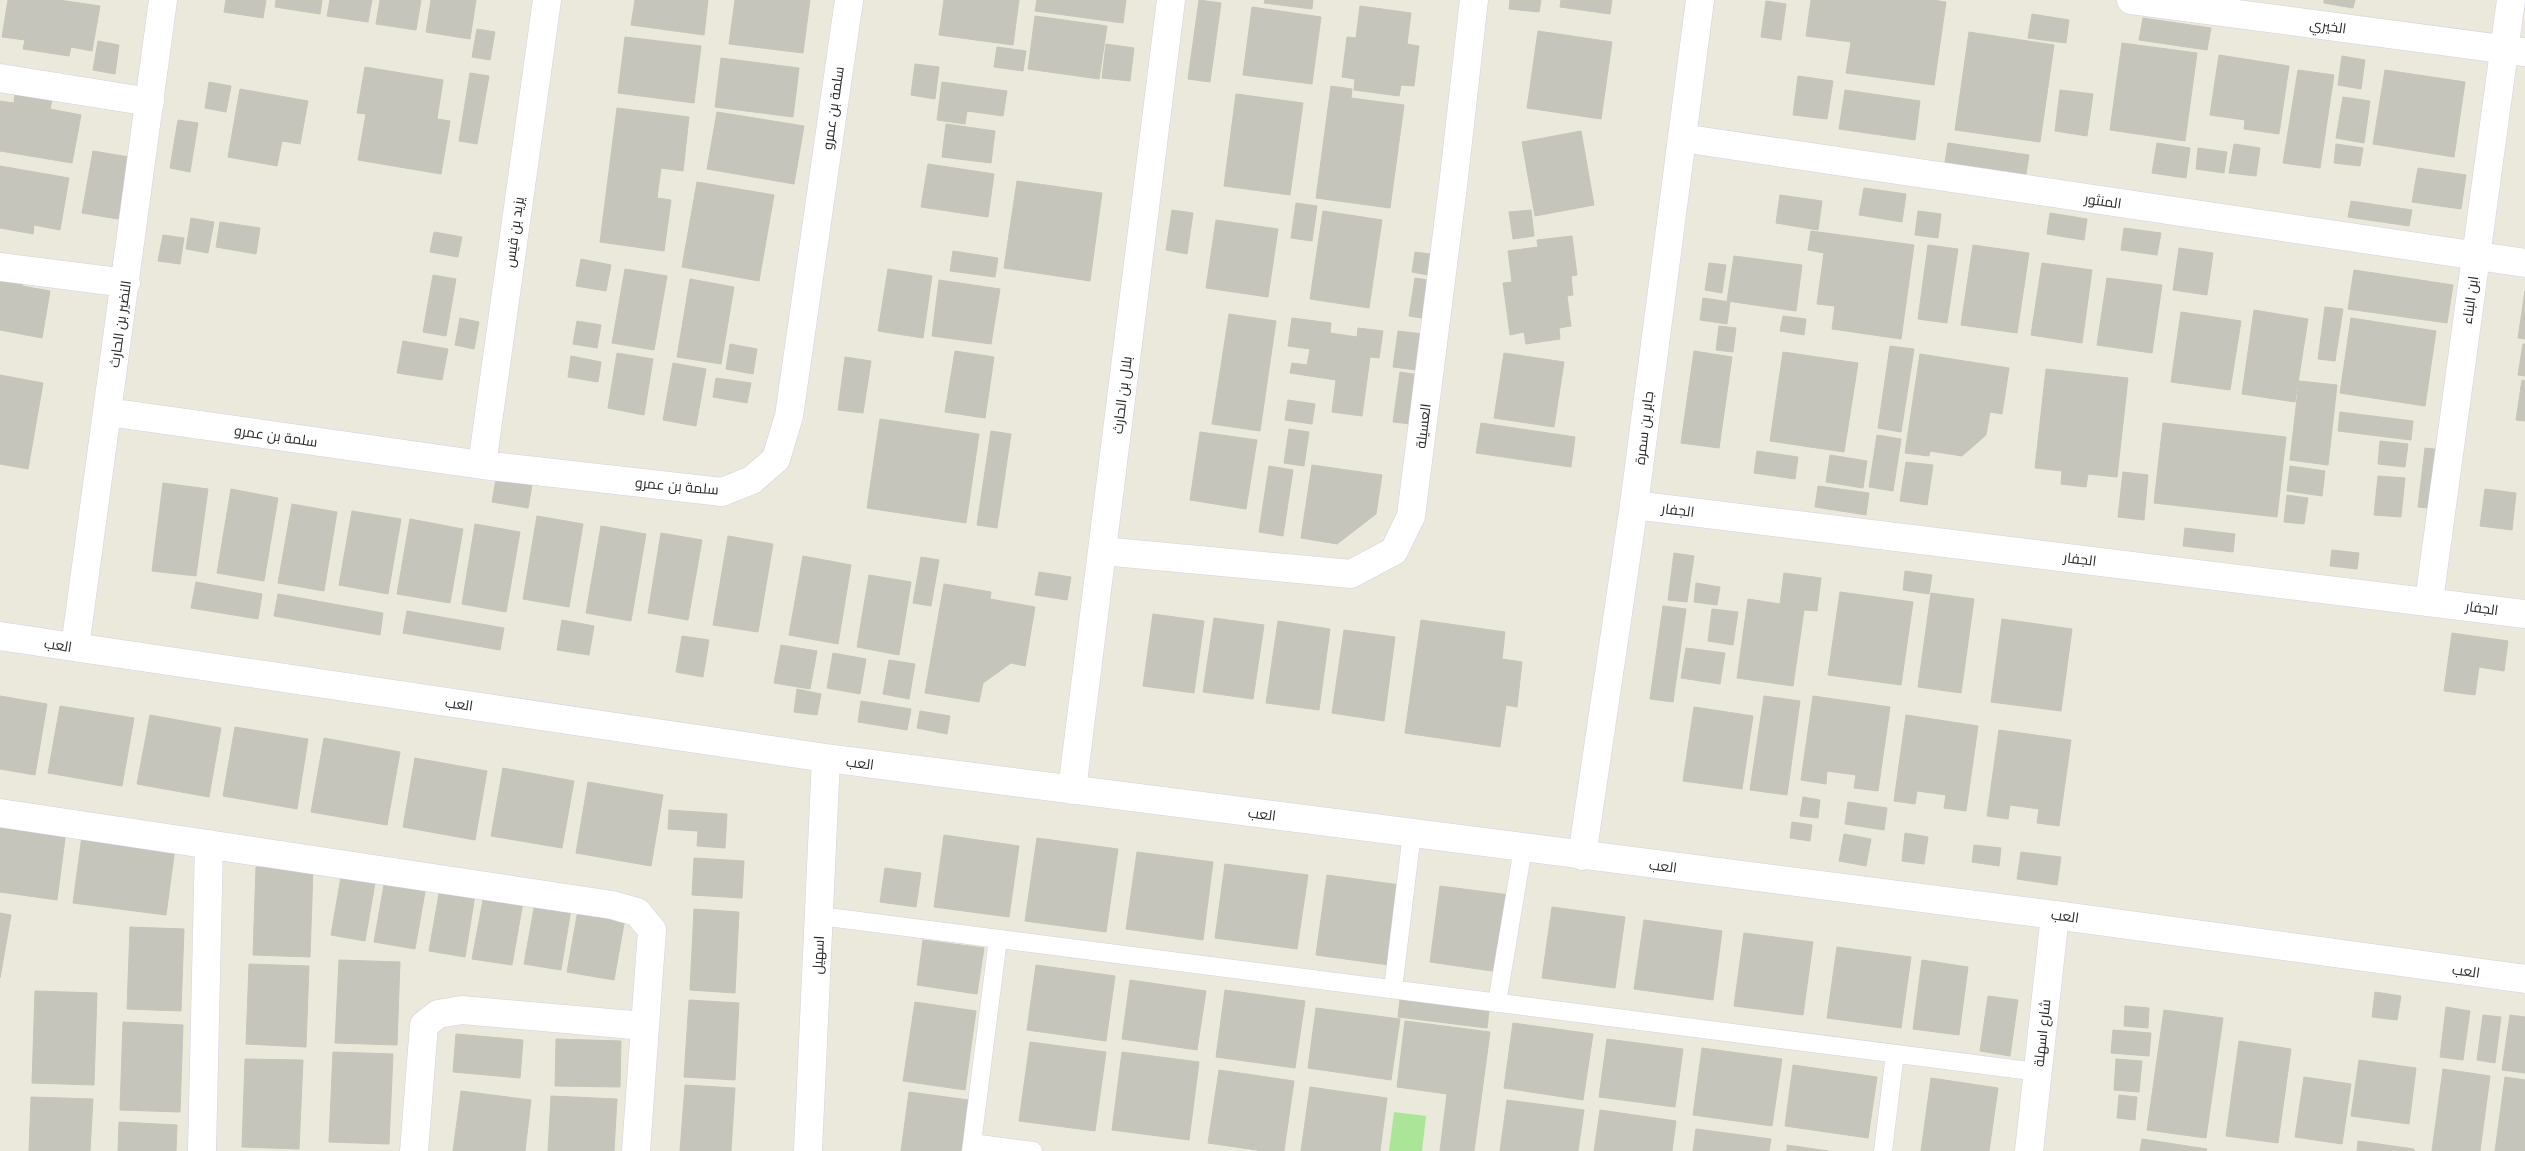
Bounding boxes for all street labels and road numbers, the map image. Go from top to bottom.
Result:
street label: الخيري [2308,14,2348,40]
street label: سلمة بن عمرو [817,65,848,151]
street label: المنثور [2082,188,2123,212]
street label: يزيد بن قيس [499,195,528,268]
street label: ابن البناء [2457,275,2482,325]
street label: النضير بن الحارث [104,279,135,369]
street label: بلال بن الحارث [1107,355,1136,435]
street label: جابر بن سمرة [1630,390,1657,466]
street label: العسيلة [1410,402,1435,449]
street label: سلمة بن عمرو [233,420,319,451]
street label: سلمة بن عمرو [634,472,720,499]
street label: الجفار [1660,498,1696,521]
street label: الجفار [2062,547,2098,570]
street label: الجفار [2464,596,2500,619]
street label: العب [43,633,73,656]
street label: العب [444,692,474,715]
street label: العب [845,751,875,774]
street label: العب [1247,802,1277,825]
street label: العب [1648,854,1678,877]
street label: العب [2050,904,2080,927]
street label: اسهيل [807,935,828,975]
street label: العب [2451,959,2481,982]
street label: شارع اسهلة [2029,998,2054,1068]

